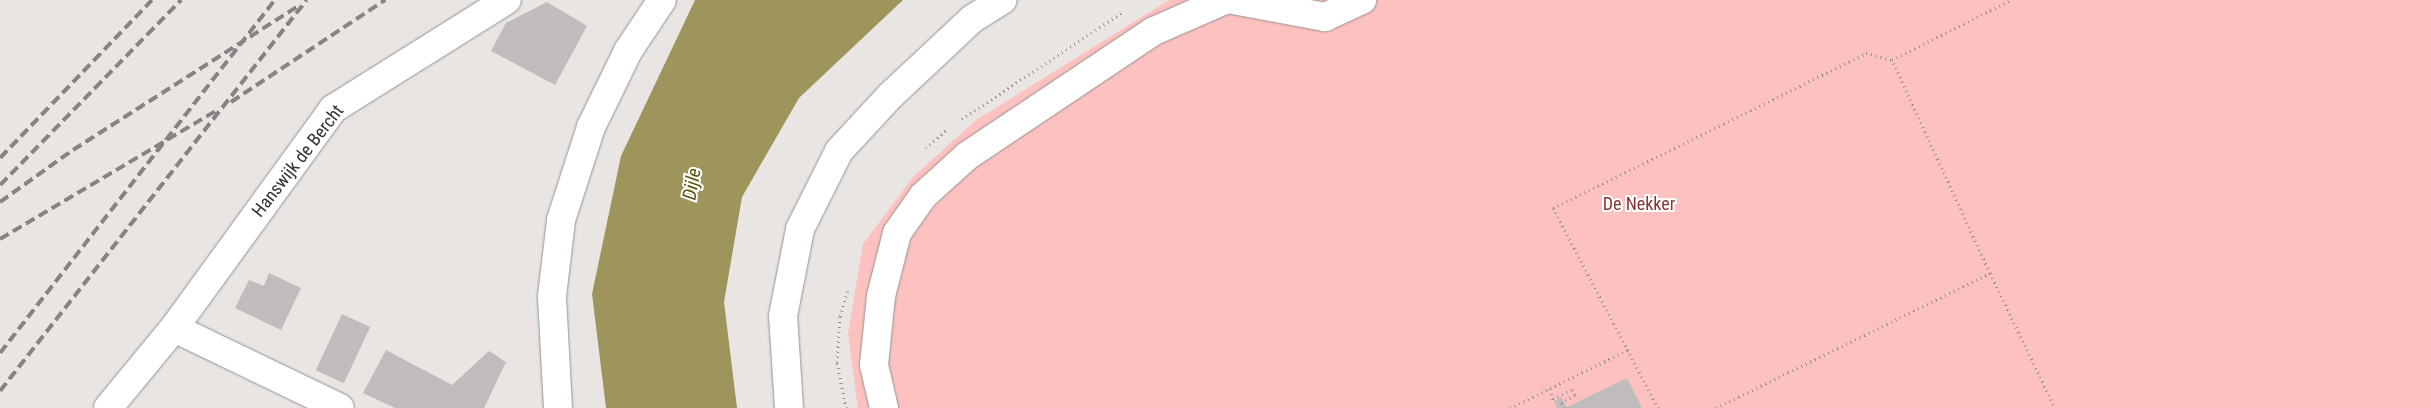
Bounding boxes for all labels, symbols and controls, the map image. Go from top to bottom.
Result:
street label: Hanswijk de Bercht [248,101,348,221]
water label: Dijle [678,166,706,202]
park label: De Nekker [1603,193,1675,215]

